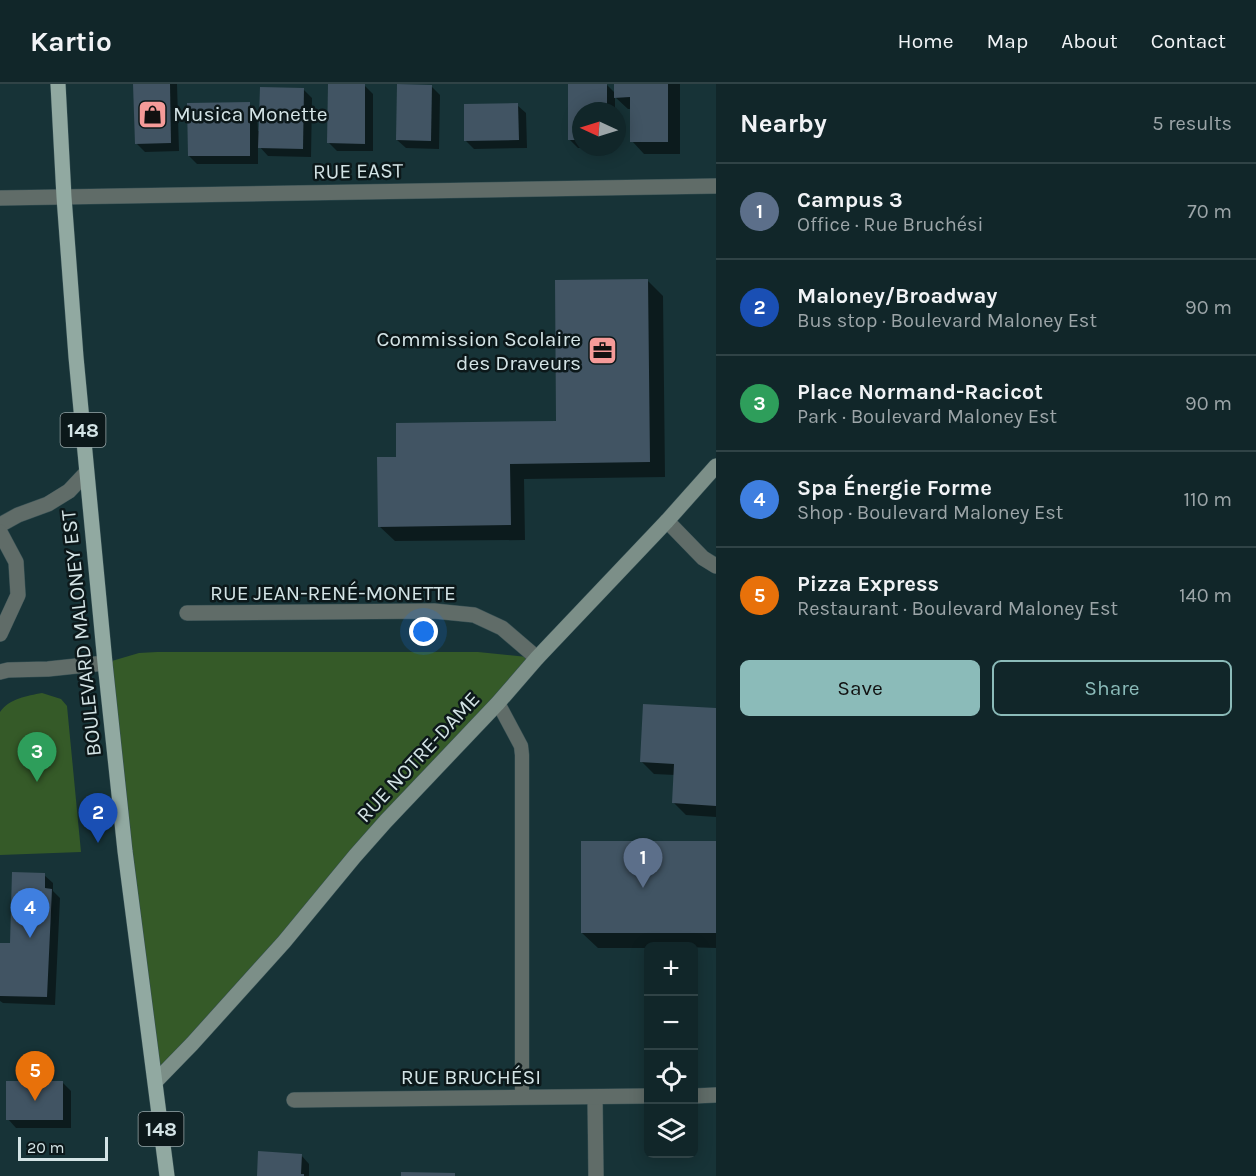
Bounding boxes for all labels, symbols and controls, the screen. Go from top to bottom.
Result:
text: Kartio [30,25,112,58]
text: Home [898,29,954,53]
text: Map [987,29,1028,53]
text: About [1061,29,1118,53]
text: Contact [1151,29,1226,53]
shop icon: Musica Monette [136,98,168,130]
place label: Musica Monette [173,102,327,126]
north arrow [572,102,626,156]
text: Nearby [740,108,827,139]
text: 5 results [1152,112,1232,135]
street label: RUE EAST [313,158,404,184]
text: Campus 3 [797,187,903,213]
text: 1 [756,200,763,223]
text: 70 m [1187,200,1232,223]
text: Office · Rue Bruchési [797,213,984,236]
text: Maloney/Broadway [797,283,997,309]
text: 2 [753,296,766,319]
text: 90 m [1185,296,1232,319]
text: Bus stop · Boulevard Maloney Est [797,309,1097,332]
place label: Commission Scolaire des Draveurs [377,327,581,375]
office icon: Commission Scolaire des Draveurs [586,335,618,367]
text: Place Normand-Racicot [797,379,1043,405]
text: 3 [753,392,766,415]
text: 90 m [1185,392,1232,415]
text: Park · Boulevard Maloney Est [797,405,1057,428]
road number: 148 [60,413,106,447]
text: Spa Énergie Forme [797,475,992,501]
text: 4 [754,488,765,511]
text: 110 m [1183,488,1232,511]
text: Shop · Boulevard Maloney Est [797,501,1063,524]
street label: BOULEVARD MALONEY EST [56,508,106,757]
text: Pizza Express [797,571,939,597]
street label: RUE JEAN-RENÉ-MONETTE [210,581,456,605]
text: 5 [754,584,765,607]
text: 140 m [1179,584,1232,607]
text: Restaurant · Boulevard Maloney Est [797,597,1118,620]
your location [409,617,438,646]
button: Save [740,660,980,716]
button: Share [992,660,1232,716]
street label: RUE NOTRE-DAME [351,687,485,827]
pin: 3 [18,732,57,782]
pin: 2 [78,794,118,843]
pin: 1 [624,838,662,888]
pin: 4 [10,888,50,938]
map controls [644,942,698,1158]
button: + [644,942,698,996]
button: − [644,996,698,1050]
button: locate [644,1050,698,1104]
pin: 5 [15,1052,54,1101]
street label: RUE BRUCHÉSI [401,1065,541,1089]
button: layers [644,1104,698,1158]
road number: 148 [138,1112,184,1146]
scale bar [18,1134,108,1162]
text: 20 m [27,1138,65,1157]

